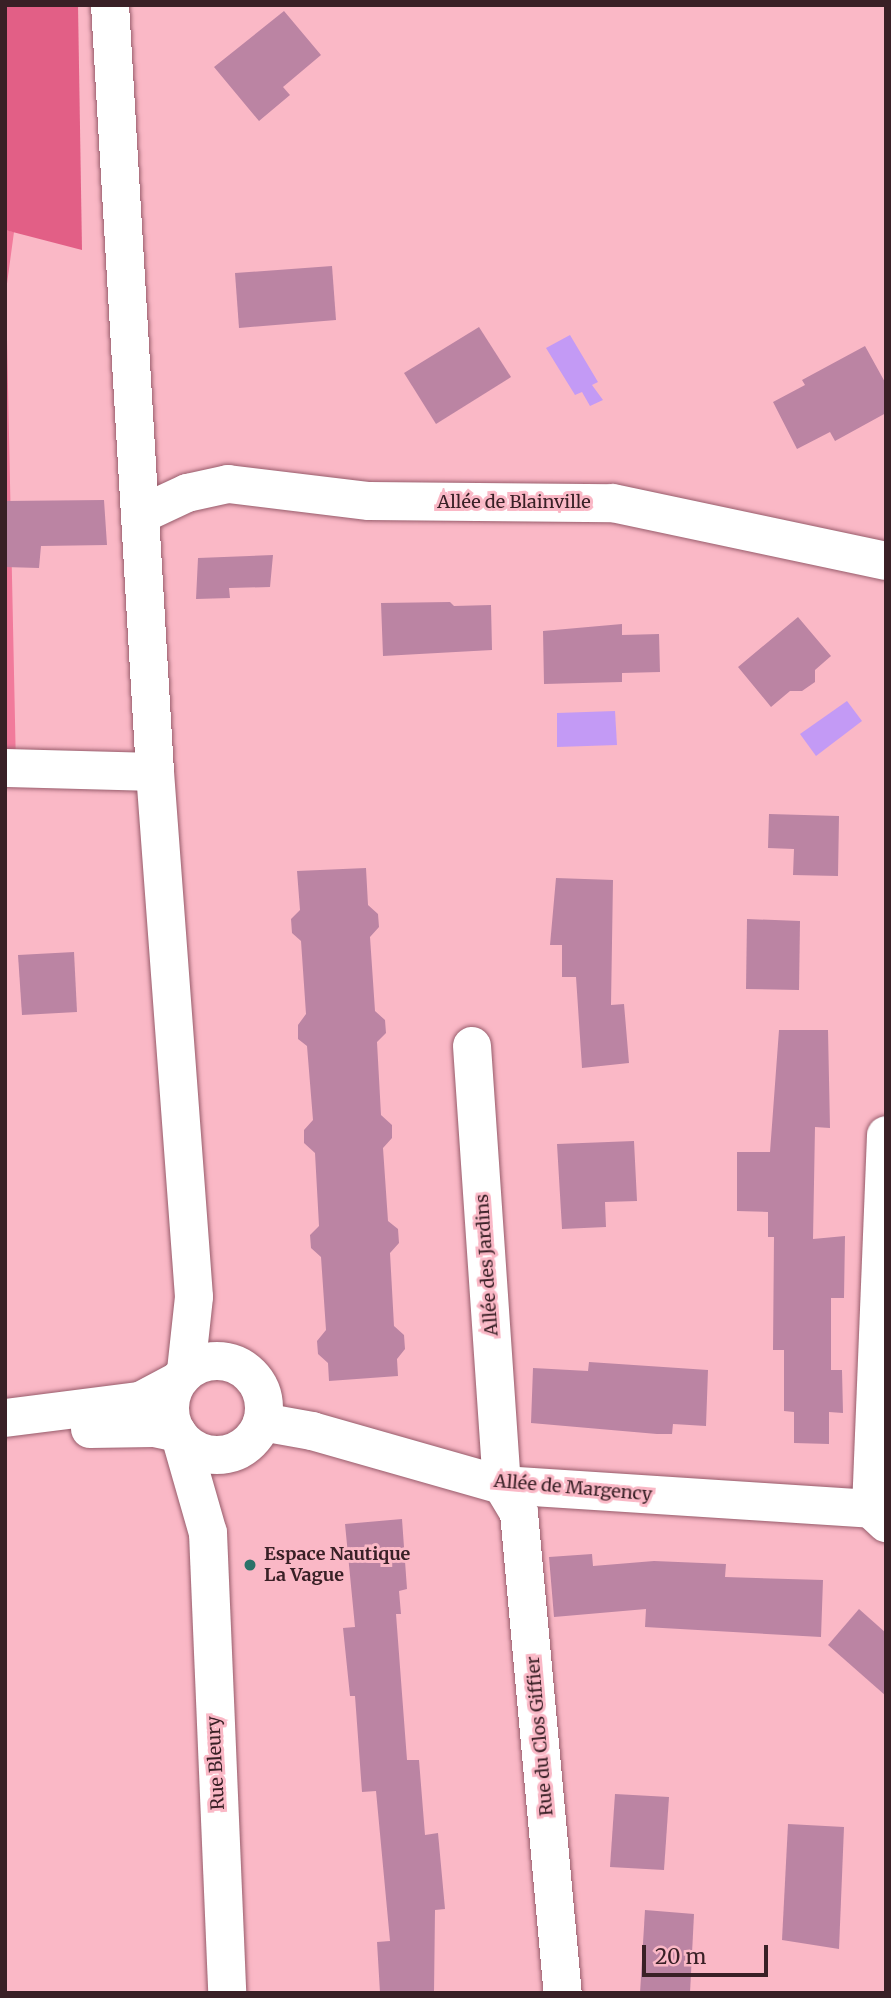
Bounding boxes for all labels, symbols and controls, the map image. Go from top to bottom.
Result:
street label: Allée de Blainville [437,491,591,513]
street label: Allée des Jardins [471,1193,503,1337]
street label: Allée de Margency [493,1470,653,1506]
place label: Espace Nautique La Vague [264,1544,410,1586]
marker: Espace Nautique La Vague [242,1557,258,1573]
street label: Rue du Clos Giffier [522,1655,558,1817]
street label: Rue Bleury [203,1715,229,1811]
scale bar [646,1932,772,1976]
text: 20 m [655,1943,706,1970]

